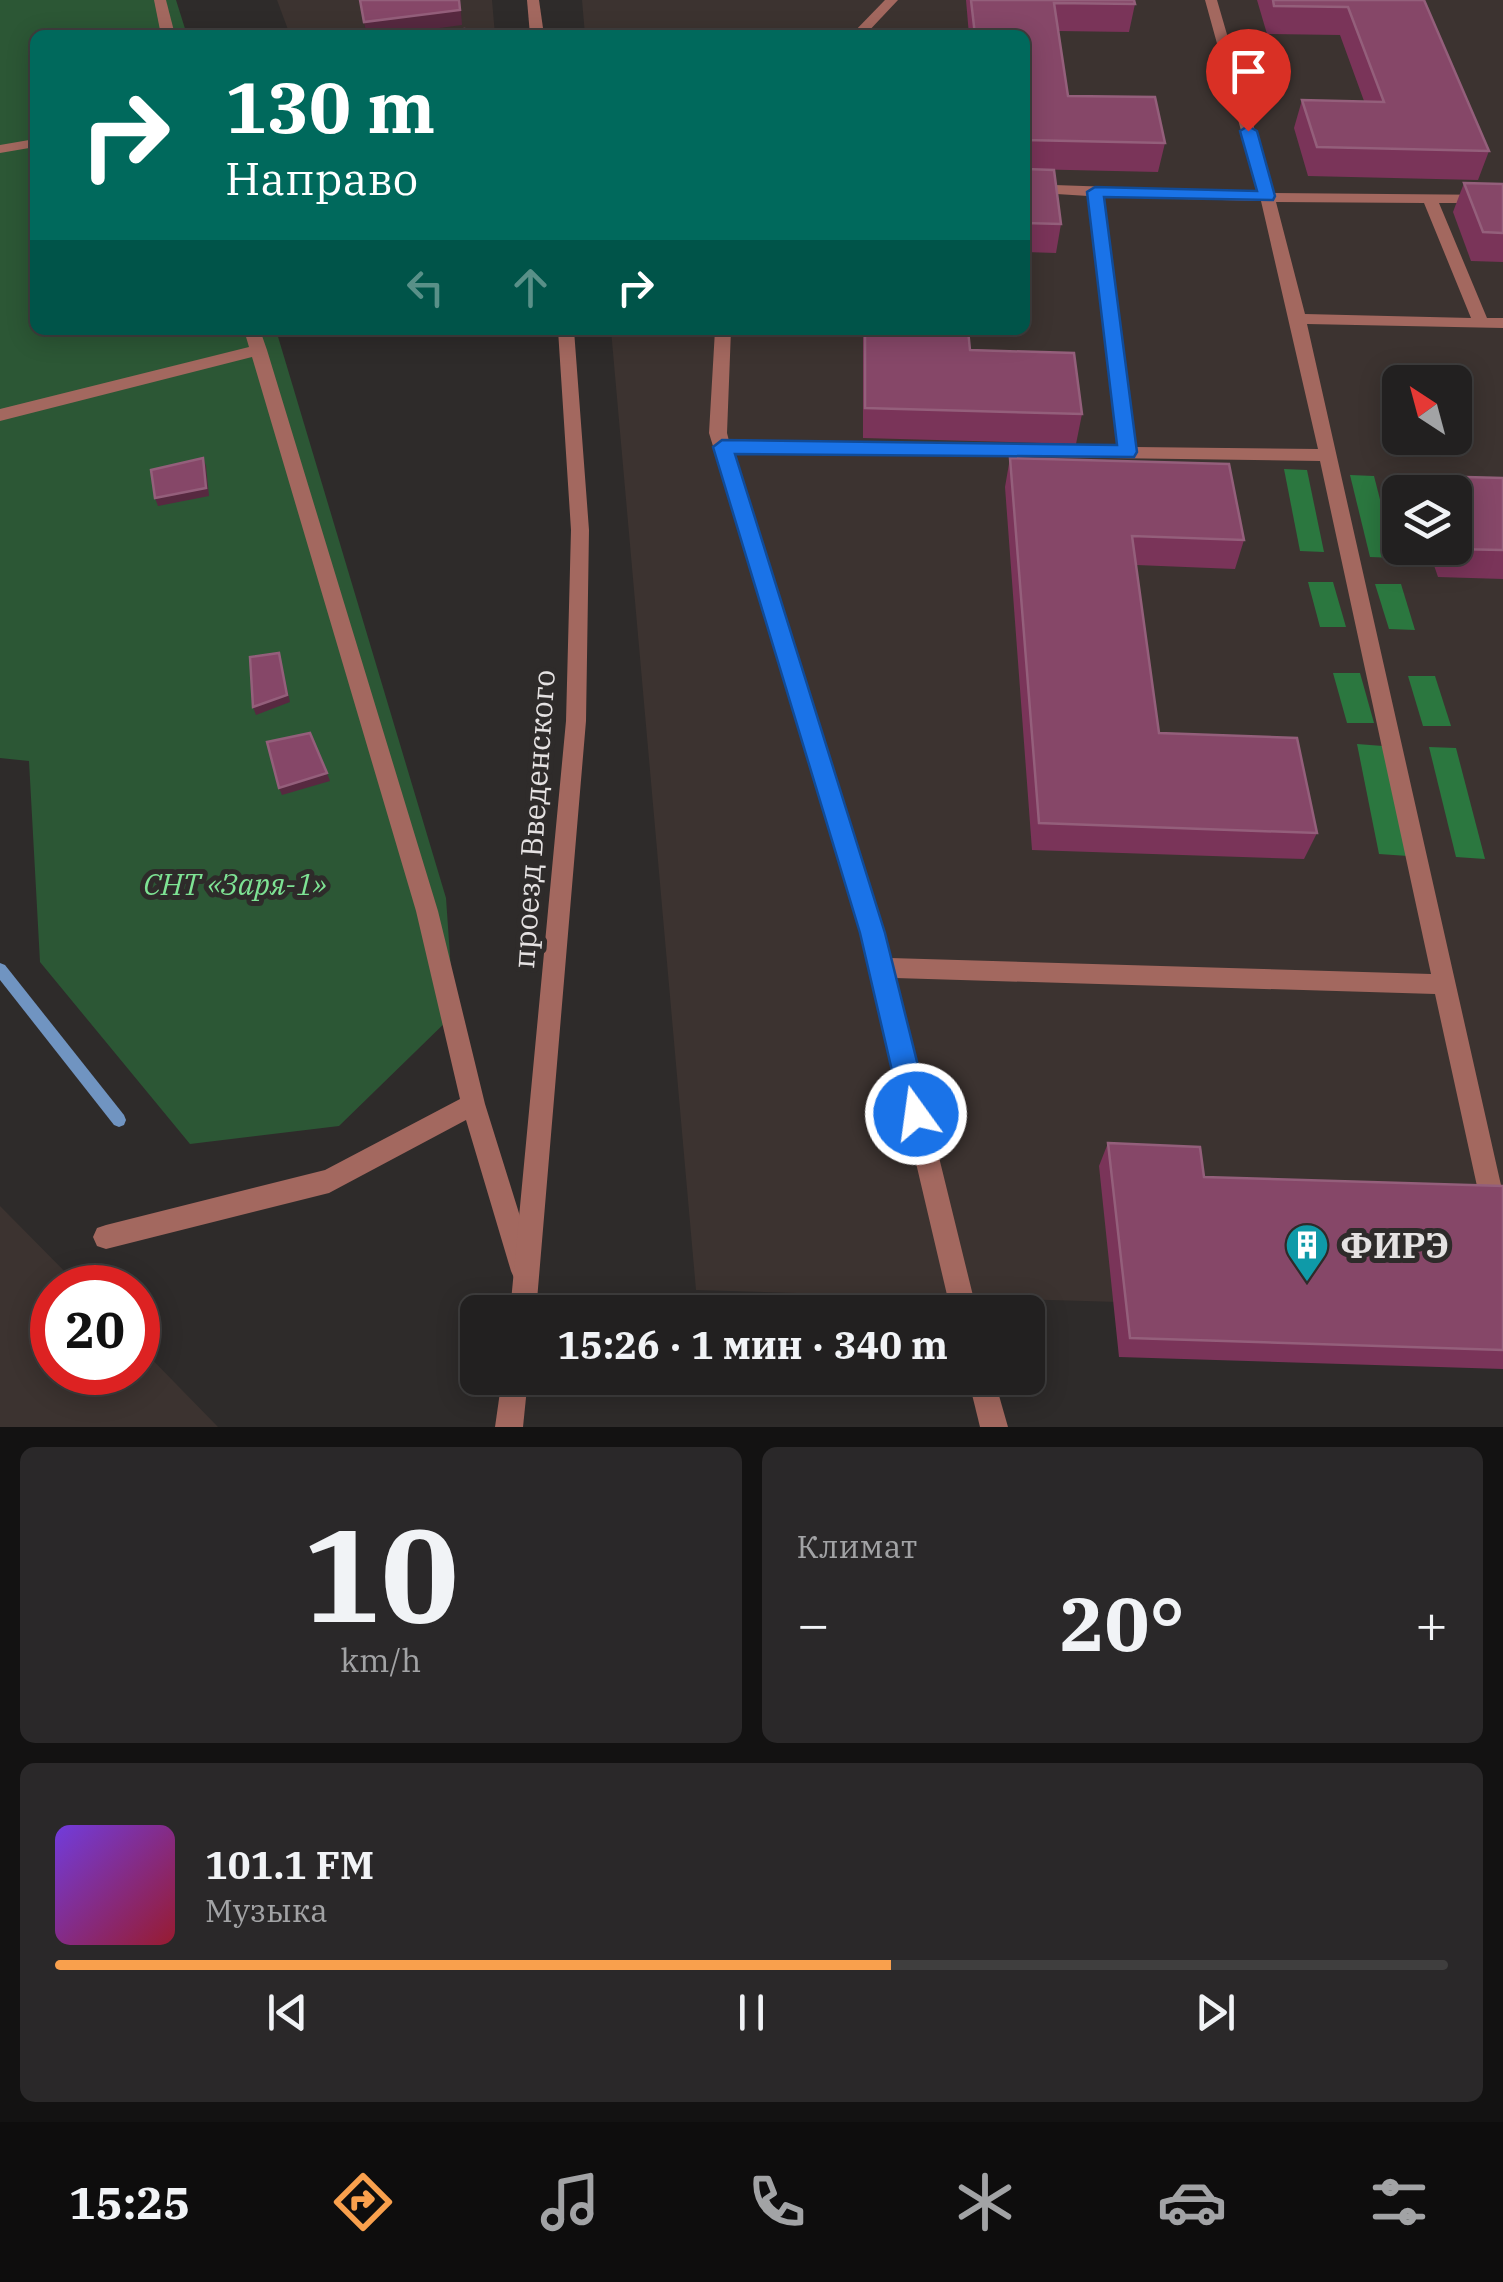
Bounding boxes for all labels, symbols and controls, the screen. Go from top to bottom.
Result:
pin [1206,29,1291,132]
icon: arrive [1221,44,1276,99]
text: 130 m [225,61,435,152]
icon: right [60,70,190,200]
text: Направо [225,149,418,207]
icon: left [398,260,453,315]
icon: ahead [503,260,558,315]
icon: right [608,260,663,315]
north arrow [1382,365,1472,455]
map controls [1382,365,1472,565]
button: layers [1382,475,1472,565]
street label: проезд Введенского [503,668,563,970]
park label: СНТ «Заря-1» [143,864,327,903]
position arrow [864,1062,968,1166]
building icon: ФИРЭ [1284,1222,1330,1283]
place label: ФИРЭ [1340,1222,1449,1268]
speed limit sign: 20 [30,1265,160,1395]
text: 15:26 · 1 мин · 340 m [557,1320,948,1369]
text: 10 [303,1489,459,1658]
text: Климат [797,1525,917,1567]
text: 20° [1060,1574,1185,1672]
text: − [797,1588,830,1659]
text: + [1415,1588,1448,1659]
text: km/h [340,1639,421,1681]
text: 101.1 FM [205,1840,374,1889]
text: Музыка [205,1889,328,1931]
icon: previous [260,1985,315,2040]
icon: pause [724,1985,779,2040]
icon: next [1188,1985,1243,2040]
icon: directions [328,2167,398,2237]
icon: music [535,2167,605,2237]
icon: phone [742,2167,812,2237]
icon: climate [950,2167,1020,2237]
icon: car [1157,2167,1227,2237]
icon: filters [1364,2167,1434,2237]
text: 15:25 [69,2173,190,2231]

